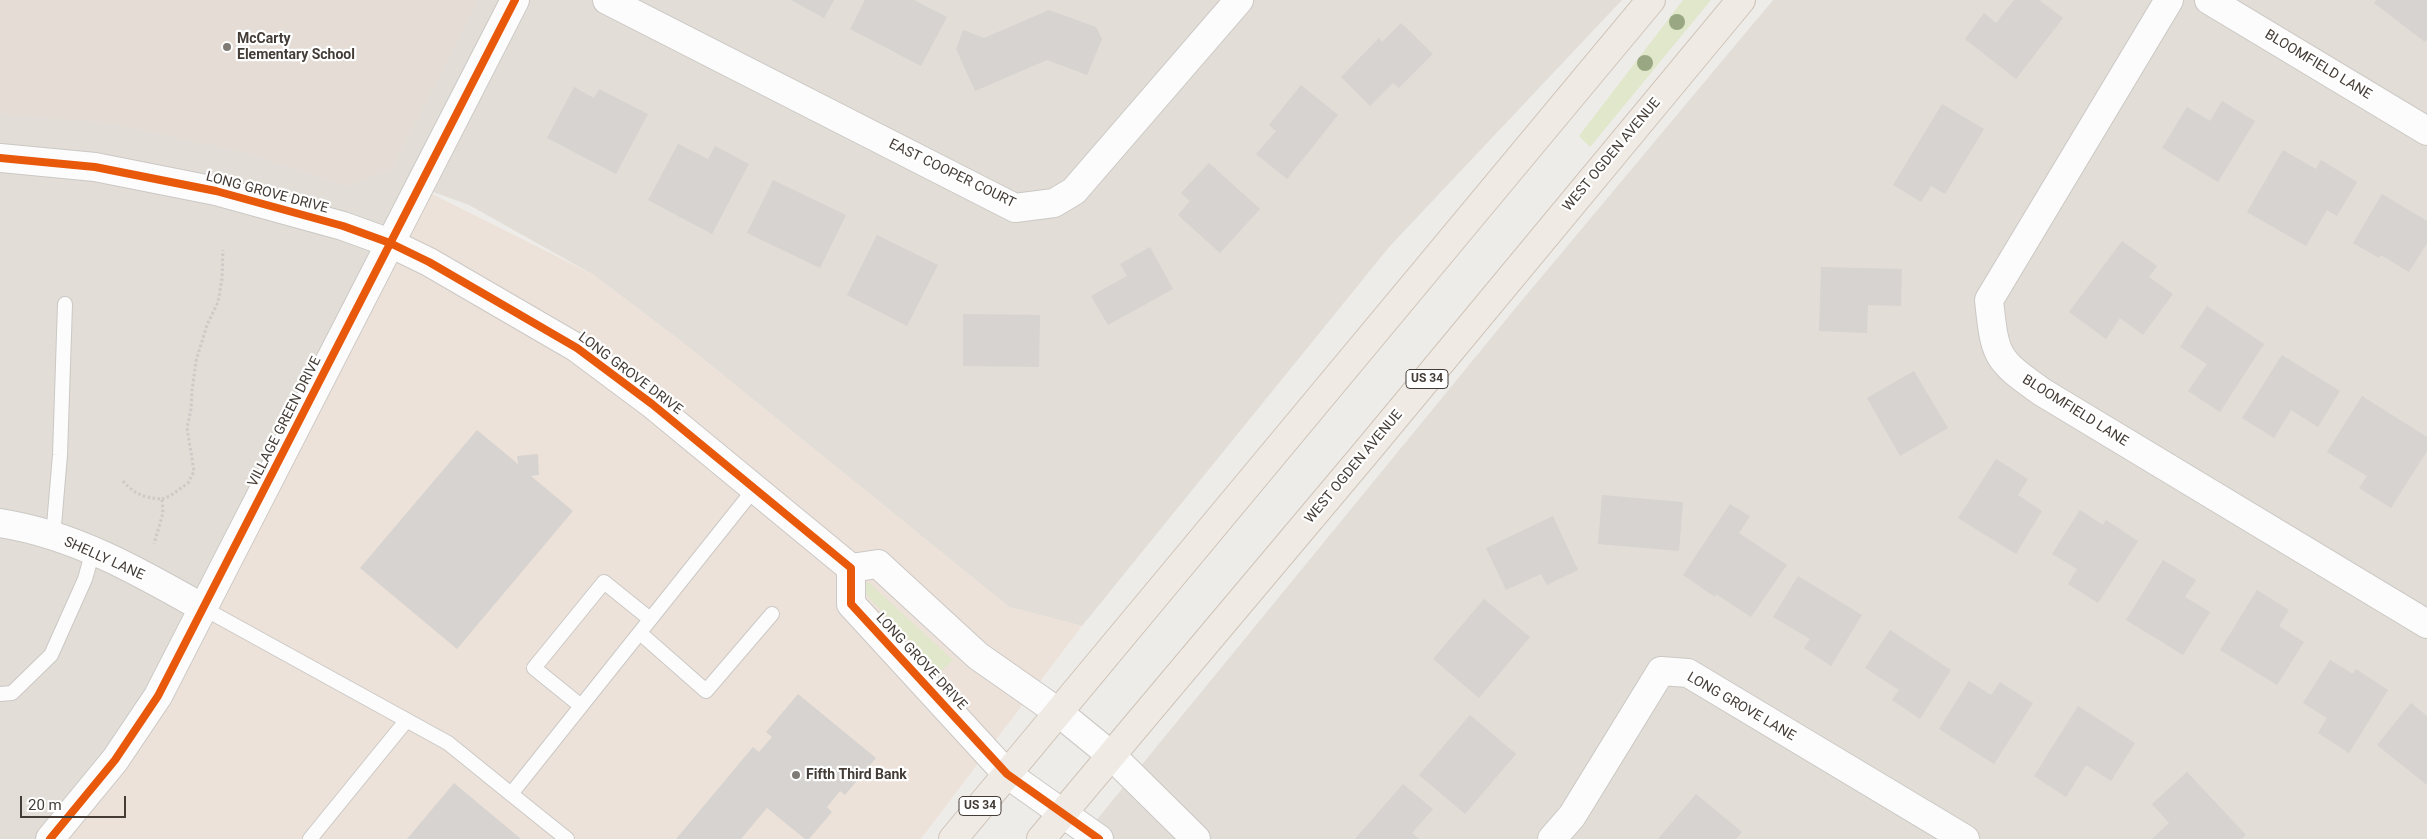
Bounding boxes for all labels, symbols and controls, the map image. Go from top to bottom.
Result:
street label: BLOOMFIELD LANE [2261,26,2375,104]
place label: McCarty Elementary School [237,31,355,64]
marker: McCarty Elementary School [221,41,233,53]
street label: WEST OGDEN AVENUE [1560,95,1664,215]
street label: EAST COOPER COURT [886,136,1018,212]
street label: LONG GROVE DRIVE [204,169,330,217]
street label: LONG GROVE DRIVE [575,329,685,419]
street label: VILLAGE GREEN DRIVE [245,354,325,490]
road number: US 34 [1406,369,1448,388]
street label: BLOOMFIELD LANE [2019,372,2131,450]
street label: WEST OGDEN AVENUE [1302,407,1406,527]
street label: SHELLY LANE [61,534,147,584]
street label: LONG GROVE DRIVE [872,610,970,714]
street label: LONG GROVE LANE [1684,669,1798,745]
place label: Fifth Third Bank [806,767,907,783]
marker: Fifth Third Bank [790,769,802,781]
scale bar [22,786,129,818]
text: 20 m [28,796,62,814]
road number: US 34 [959,796,1001,816]

